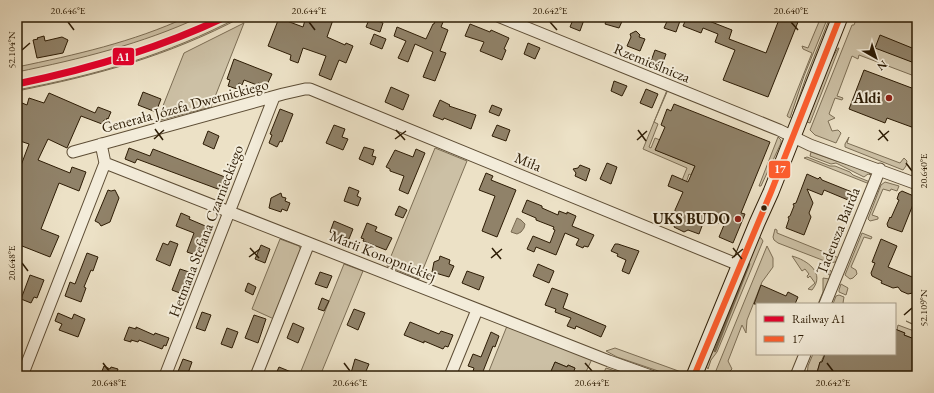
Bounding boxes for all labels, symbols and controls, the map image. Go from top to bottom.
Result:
text: 20.646°E [51,4,86,17]
text: 20.644°E [292,4,327,17]
text: 20.642°E [533,4,568,17]
text: 20.640°E [774,4,809,17]
text: 52.104°N [5,31,18,69]
north arrow [856,38,896,78]
street label: Rzemieślnicza [611,39,693,86]
line badge: A1 [112,47,135,66]
text: A1 [115,50,130,64]
text: N [874,58,890,74]
street label: Generała Józefa Dwernickiego [99,74,270,137]
place label: Aldi [852,88,882,107]
marker: Aldi [884,93,894,103]
street label: Hetmana Stefana Czarnieckiego [164,142,247,320]
street label: Miła [512,148,544,175]
text: 20.640°E [917,153,930,188]
line badge: 17 [768,160,791,179]
text: 17 [774,162,786,176]
street label: Tadeusza Bairda [811,184,864,277]
unlabelled marker [759,203,769,213]
place label: UKS BUDO [653,209,730,228]
marker: UKS BUDO [733,214,743,224]
street label: Marii Konopnickiej [327,226,439,286]
text: 20.648°E [5,245,18,280]
text: 52.109°N [917,289,930,327]
legend [756,303,896,355]
text: Railway A1 [792,311,846,327]
text: 17 [792,331,804,347]
text: 20.648°E [92,376,127,389]
text: 20.646°E [333,376,368,389]
text: 20.644°E [575,376,610,389]
text: 20.642°E [816,376,851,389]

